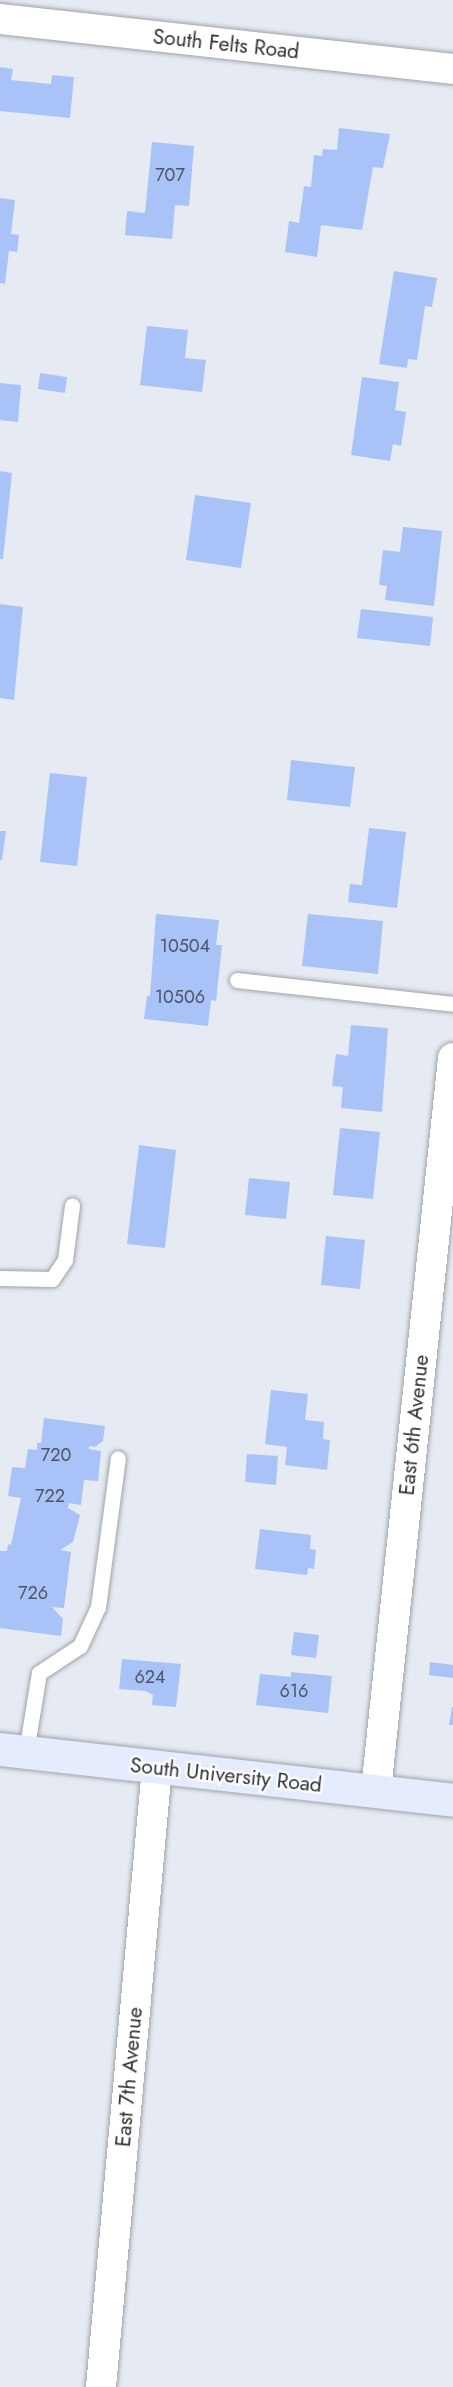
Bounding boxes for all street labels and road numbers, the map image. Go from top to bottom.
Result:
street label: South Felts Road [152,24,300,64]
street label: East 6th Avenue [394,1353,434,1497]
street label: South University Road [129,1752,323,1798]
street label: East 7th Avenue [110,2006,148,2148]

